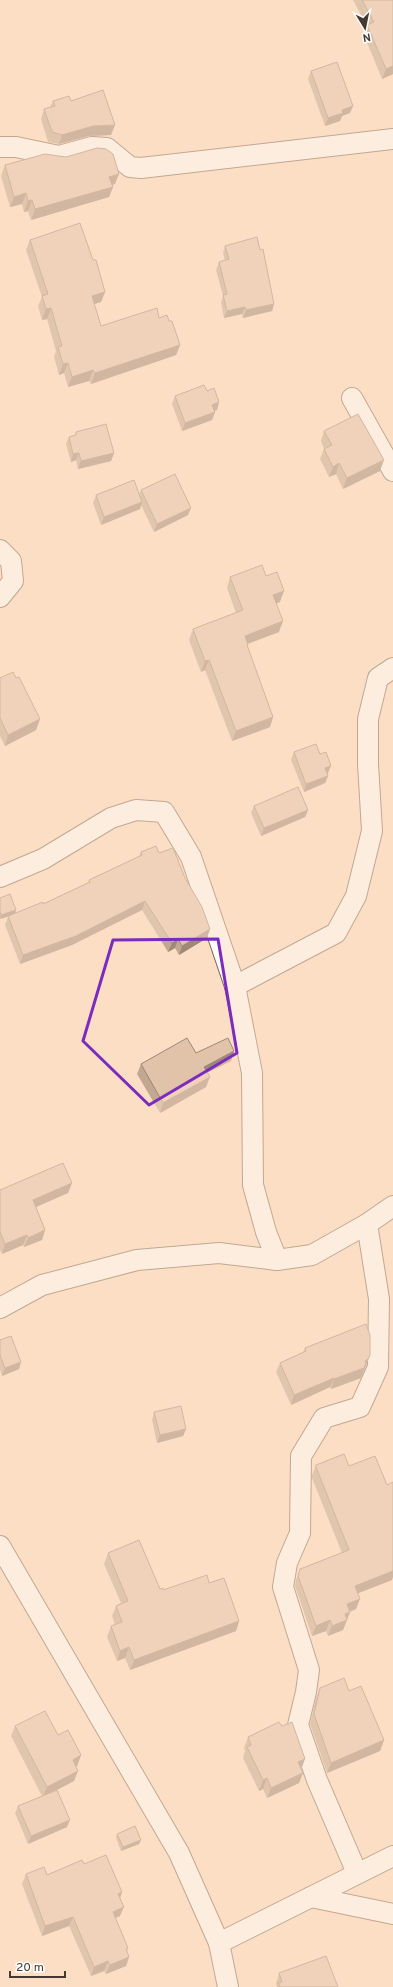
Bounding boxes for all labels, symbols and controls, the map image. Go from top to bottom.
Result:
north arrow [345,8,385,48]
text: N [361,29,372,44]
scale bar [10,1953,65,1979]
text: 20 m [16,1960,44,1976]

